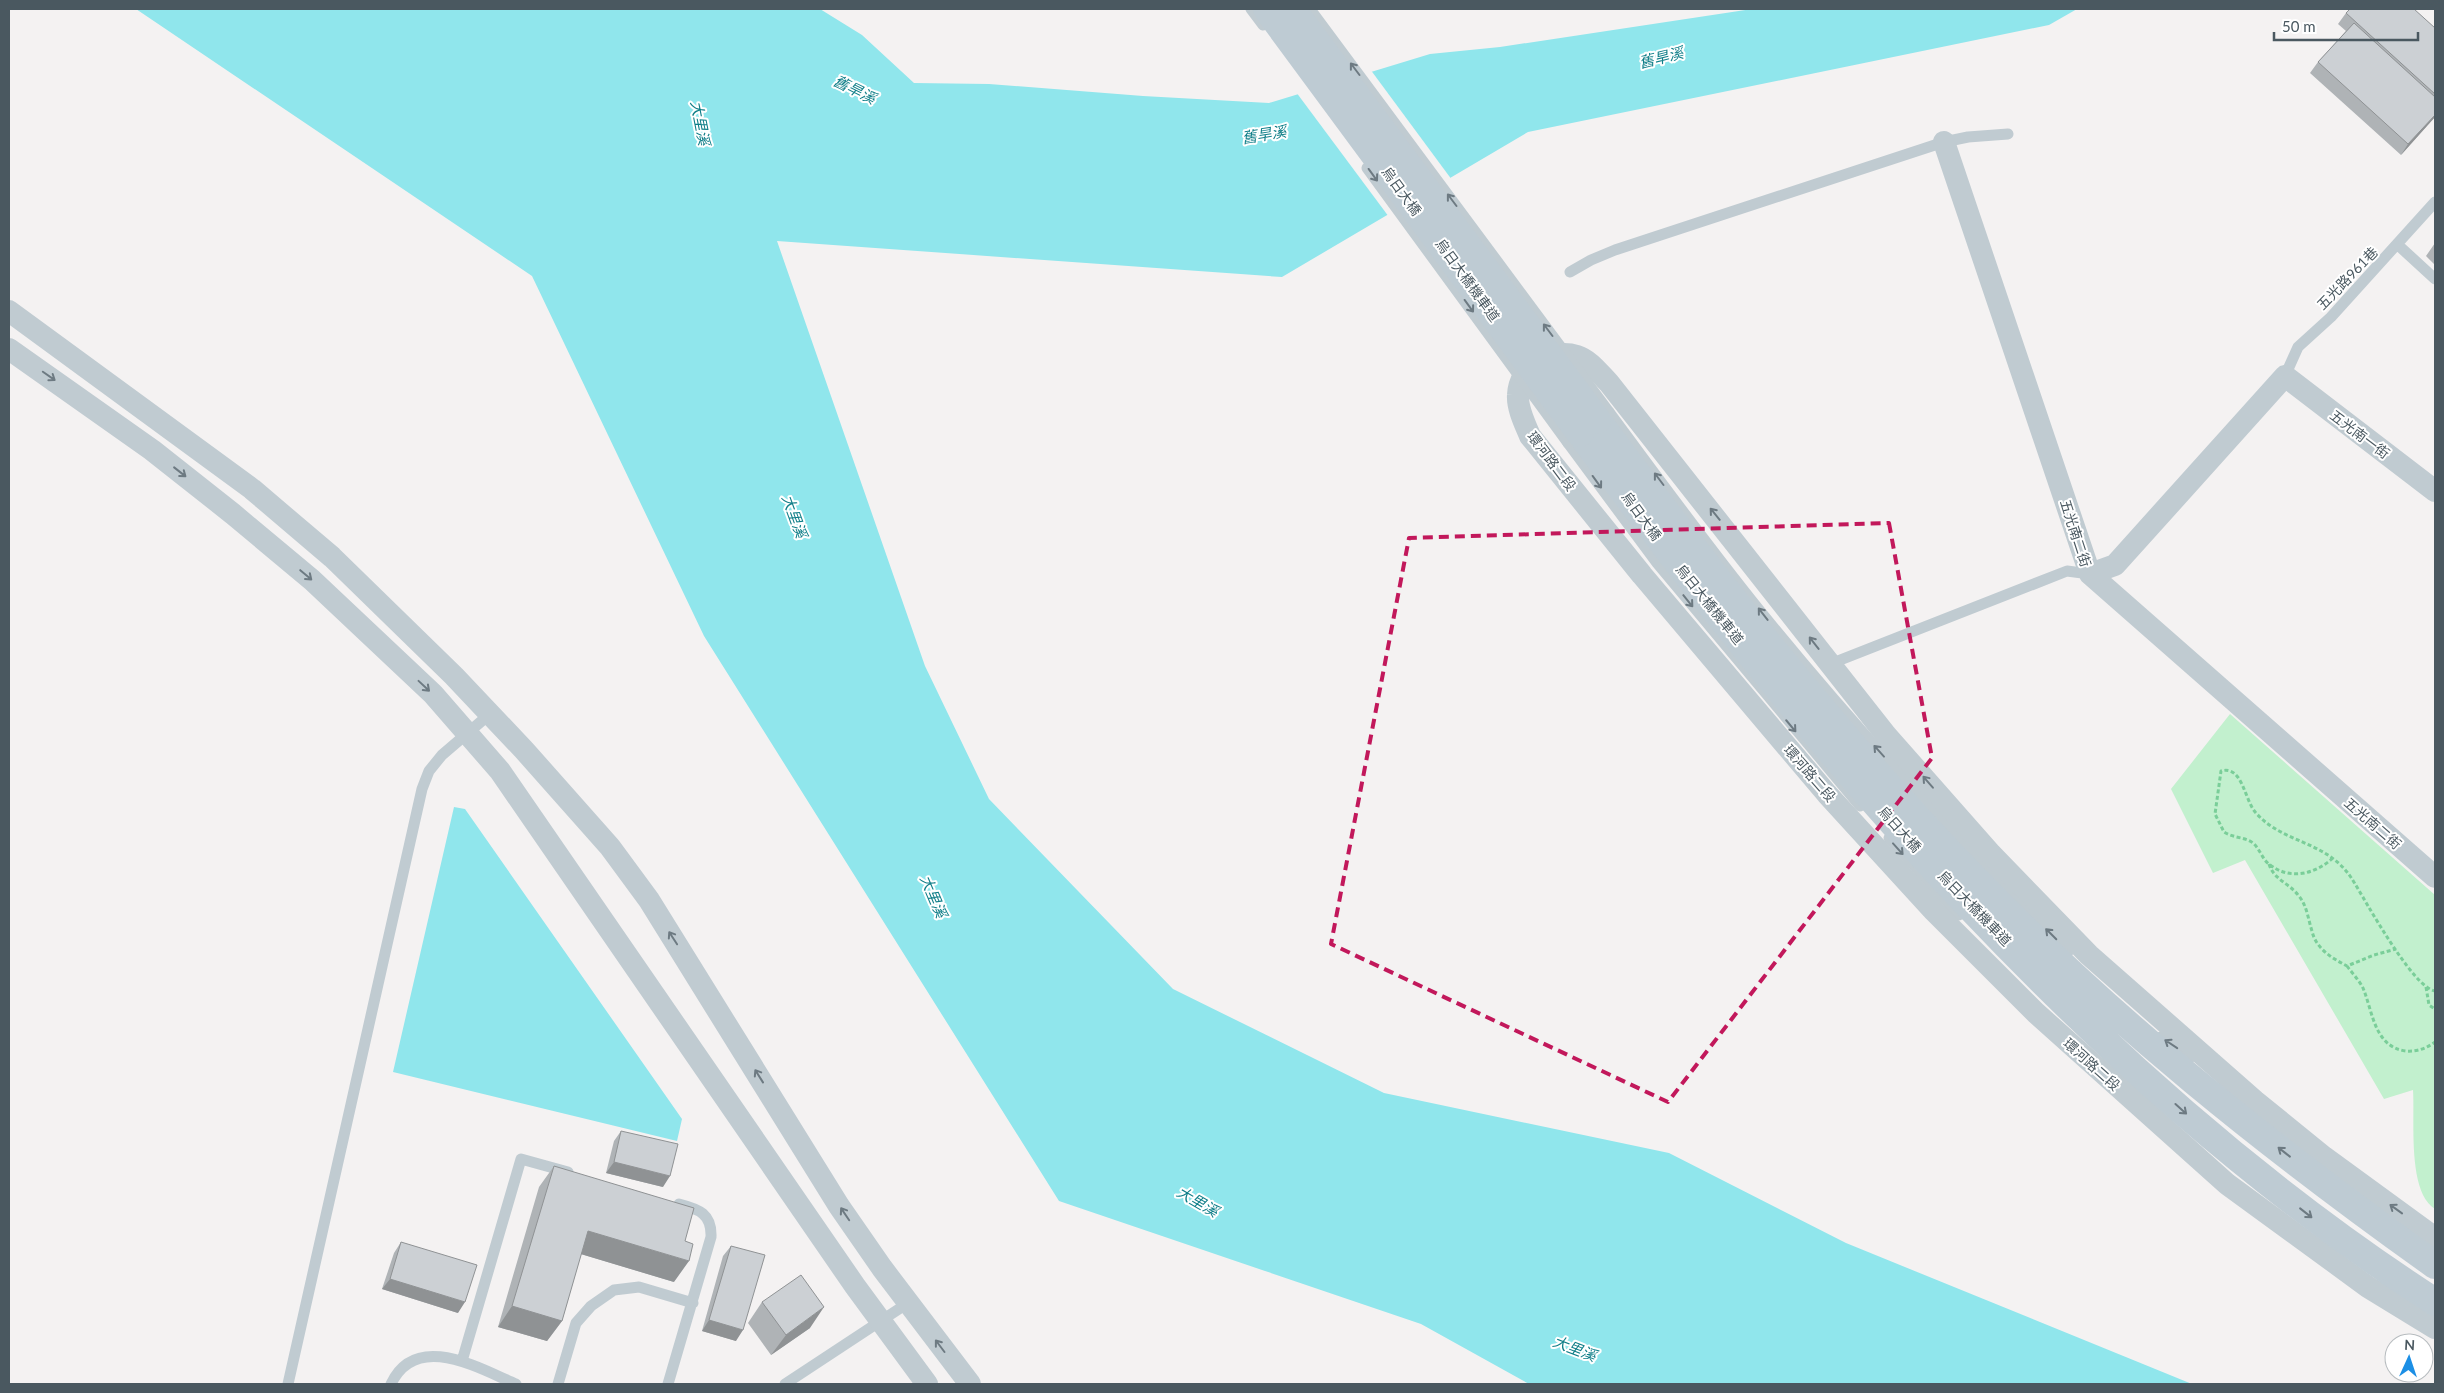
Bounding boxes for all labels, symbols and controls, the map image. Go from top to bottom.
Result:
scale bar [2274,10,2418,42]
text: 50 m [2282,17,2316,35]
water label: 舊旱溪 [1637,42,1687,71]
one-way arrow [1350,62,1360,76]
water label: 舊旱溪 [831,71,881,108]
water label: 大里溪 [688,99,715,149]
water label: 舊旱溪 [1240,121,1290,146]
street label: 烏日大橋 [1379,163,1425,219]
one-way arrow [1367,168,1378,181]
one-way arrow [1446,194,1457,207]
street label: 烏日大橋機車道 [1432,235,1504,325]
street label: 五光路961巷 [2313,243,2381,313]
one-way arrow [1463,299,1474,312]
one-way arrow [1543,324,1554,337]
one-way arrow [42,371,55,382]
street label: 五光南一街 [2327,406,2393,462]
street label: 環河路二段 [1524,428,1580,494]
one-way arrow [173,467,187,477]
one-way arrow [1654,472,1664,486]
one-way arrow [1592,475,1602,489]
street label: 烏日大橋 [1619,488,1665,544]
water label: 大里溪 [779,492,812,542]
street label: 五光南二街 [2057,497,2095,569]
one-way arrow [1709,508,1720,521]
street label: 烏日大橋機車道 [1673,561,1747,647]
one-way arrow [299,569,312,580]
one-way arrow [1682,594,1693,607]
one-way arrow [1757,608,1768,621]
one-way arrow [1809,637,1820,650]
one-way arrow [418,680,431,692]
one-way arrow [1786,720,1797,733]
street label: 環河路二段 [1781,741,1839,805]
one-way arrow [1873,744,1885,757]
one-way arrow [1922,776,1934,789]
street label: 五光南二街 [2341,794,2405,852]
street label: 烏日大橋 [1875,803,1925,855]
one-way arrow [1892,842,1904,855]
street label: 烏日大橋機車道 [1935,867,2015,949]
water label: 大里溪 [917,872,952,922]
one-way arrow [2045,928,2057,941]
one-way arrow [668,931,678,945]
street label: 環河路二段 [2060,1034,2124,1094]
one-way arrow [2164,1039,2178,1049]
one-way arrow [754,1069,764,1083]
one-way arrow [2174,1103,2187,1115]
one-way arrow [2277,1147,2291,1157]
water label: 大里溪 [1174,1182,1224,1221]
one-way arrow [2390,1204,2403,1215]
one-way arrow [840,1207,850,1221]
one-way arrow [2299,1207,2312,1218]
water label: 大里溪 [1551,1332,1601,1365]
north arrow [2384,1333,2434,1383]
text: N [2404,1336,2416,1353]
one-way arrow [935,1339,945,1353]

